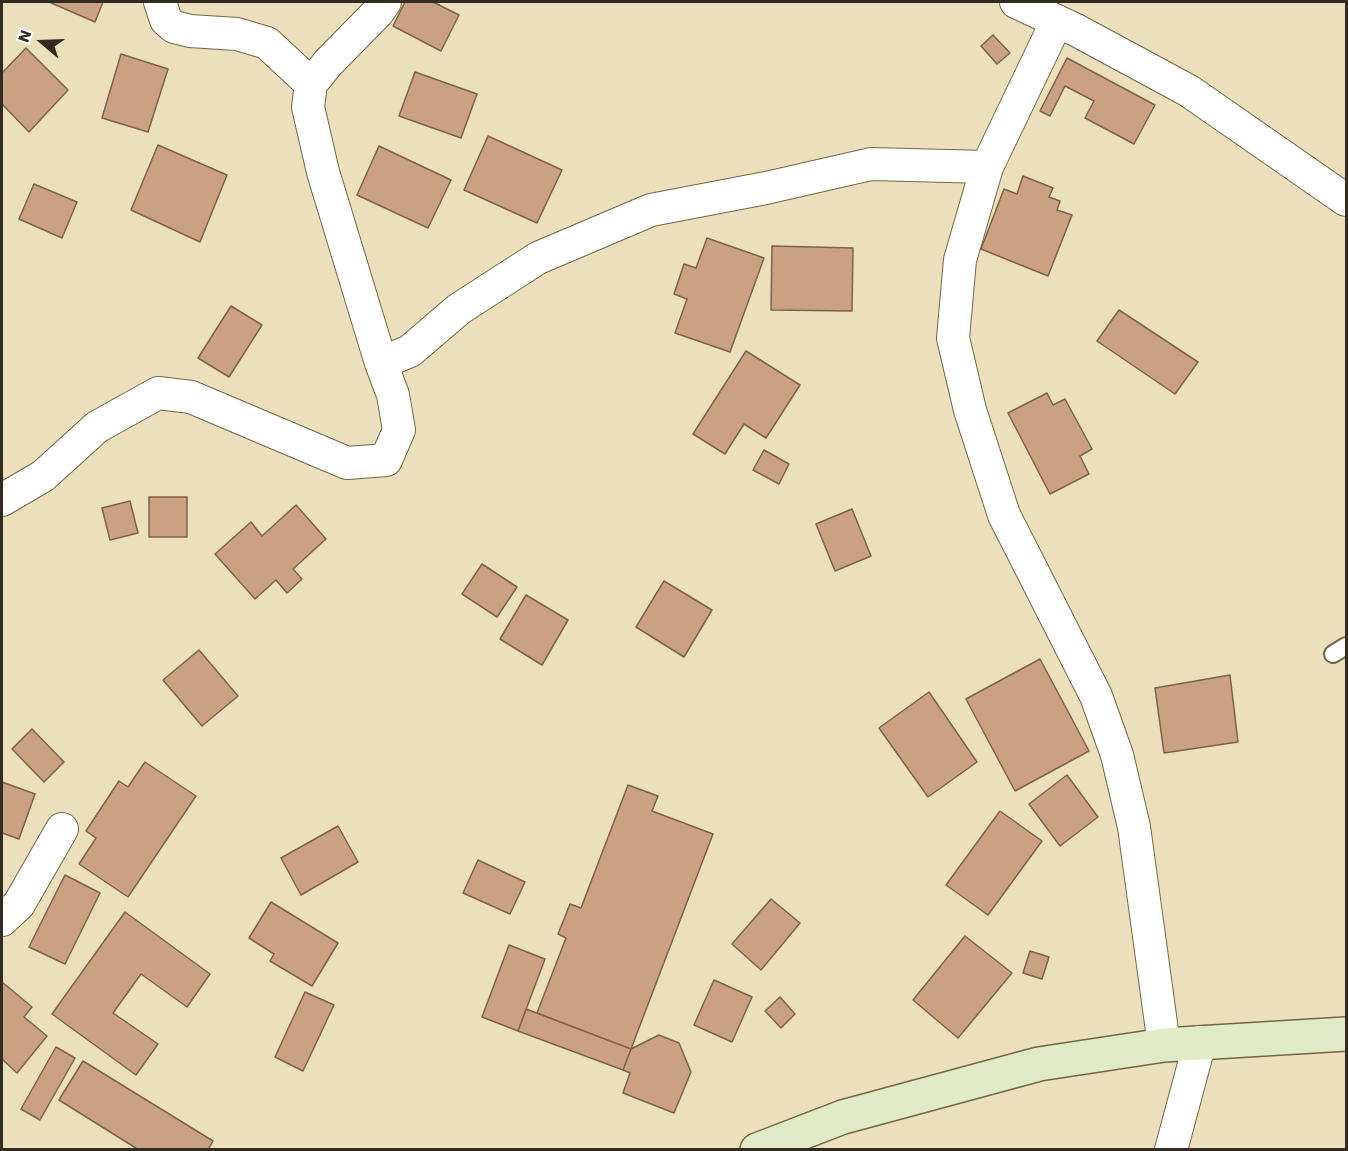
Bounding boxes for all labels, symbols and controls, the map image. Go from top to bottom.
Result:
north arrow [12,12,72,72]
text: N [14,27,35,45]

